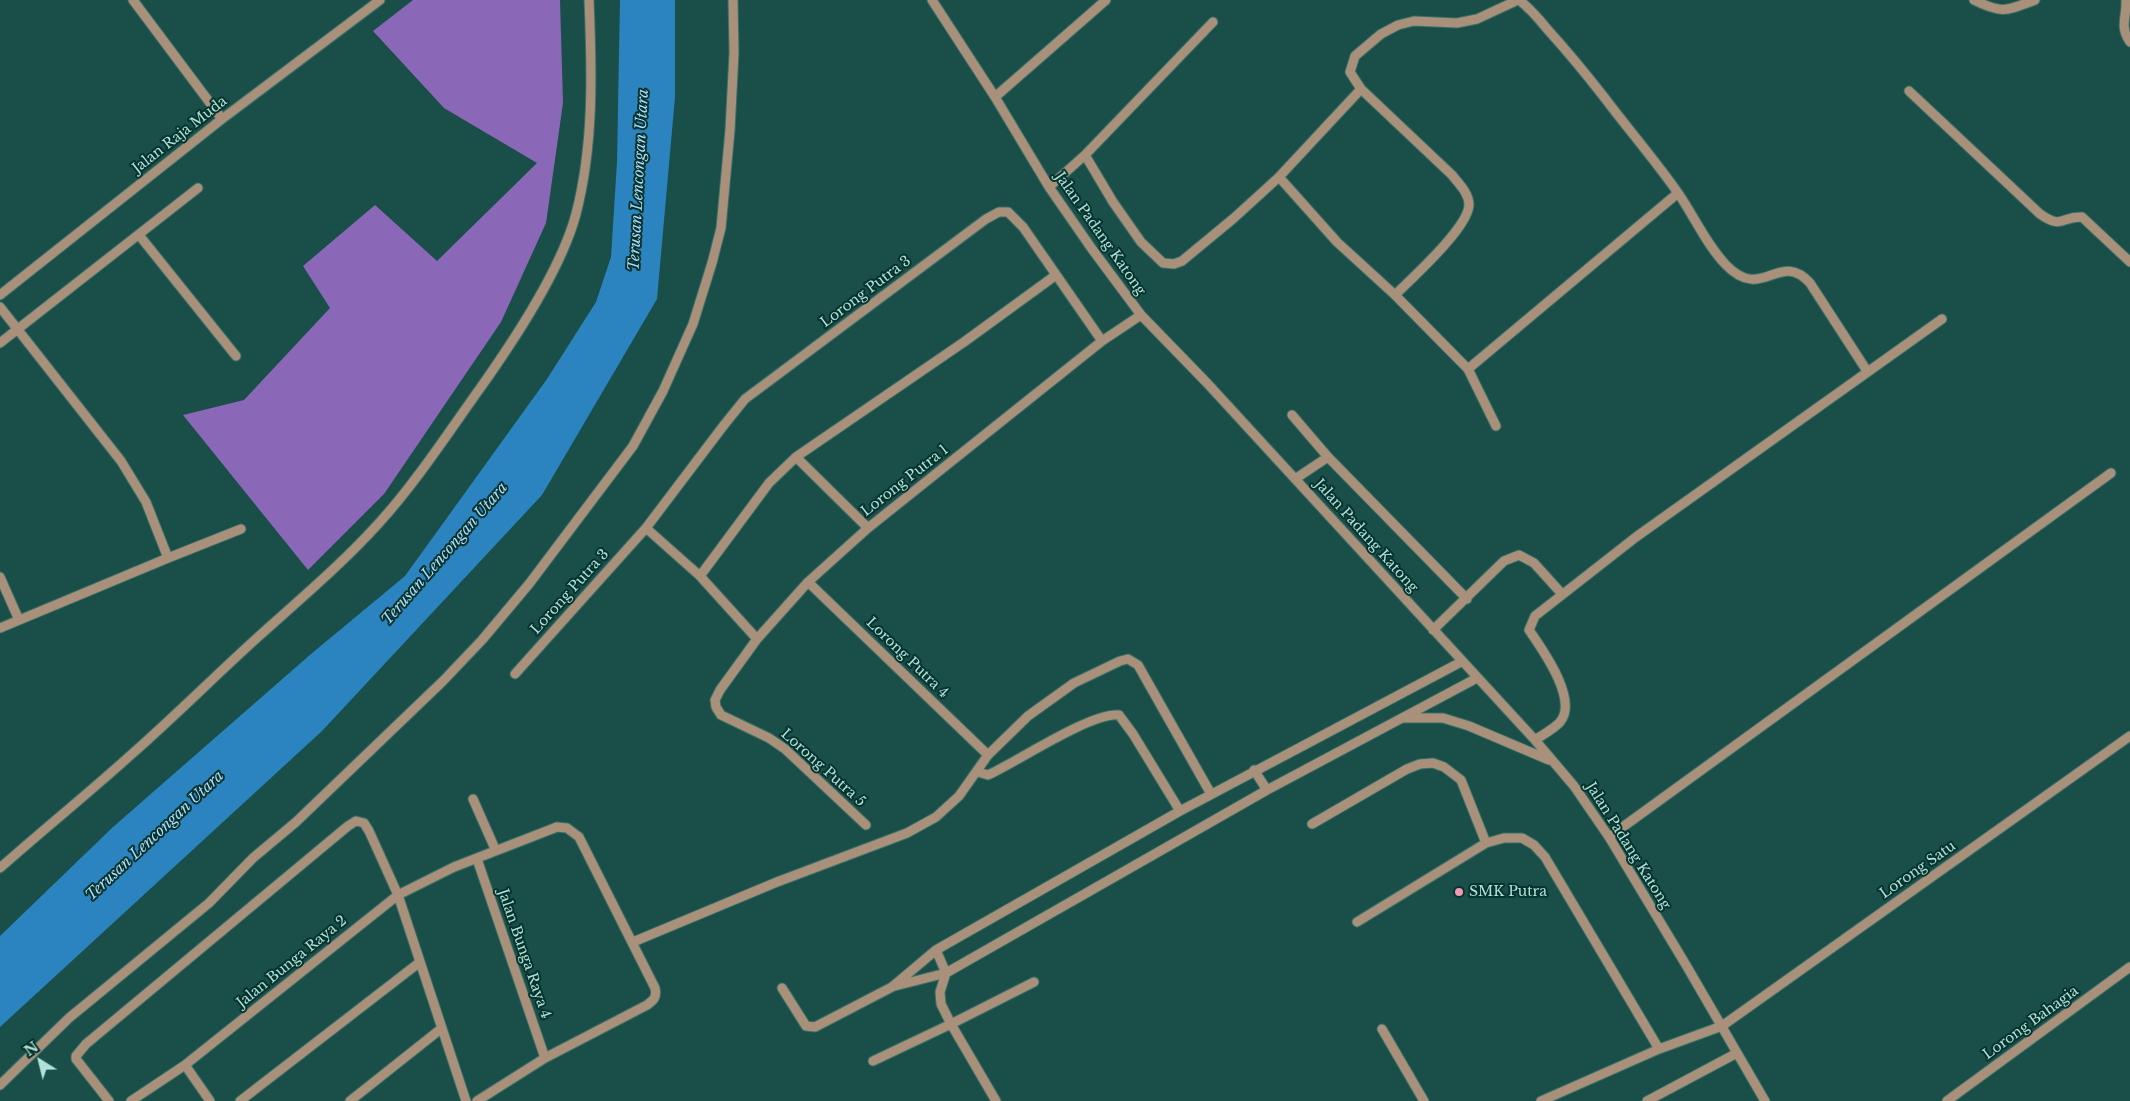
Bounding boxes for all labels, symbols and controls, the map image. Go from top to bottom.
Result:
water label: Terusan Lencongan Utara [625,88,653,272]
street label: Jalan Raja Muda [129,93,231,177]
street label: Jalan Padang Katong [1051,169,1149,299]
street label: Lorong Putra 3 [818,253,914,331]
street label: Lorong Putra 1 [858,442,952,520]
street label: Jalan Padang Katong [1311,476,1421,596]
water label: Terusan Lencongan Utara [378,479,512,629]
street label: Lorong Putra 3 [527,546,613,638]
street label: Lorong Putra 4 [862,614,952,702]
street label: Lorong Putra 5 [777,726,869,810]
water label: Terusan Lencongan Utara [82,767,228,905]
street label: Jalan Padang Katong [1582,779,1674,913]
street label: Lorong Satu [1877,838,1959,902]
place label: SMK Putra [1469,884,1547,900]
marker: SMK Putra [1453,886,1465,898]
street label: Jalan Bunga Raya 4 [494,887,554,1021]
street label: Jalan Bunga Raya 2 [234,913,350,1011]
street label: Lorong Bahagia [1980,983,2082,1063]
north arrow [15,1036,65,1086]
text: N [21,1038,42,1060]

